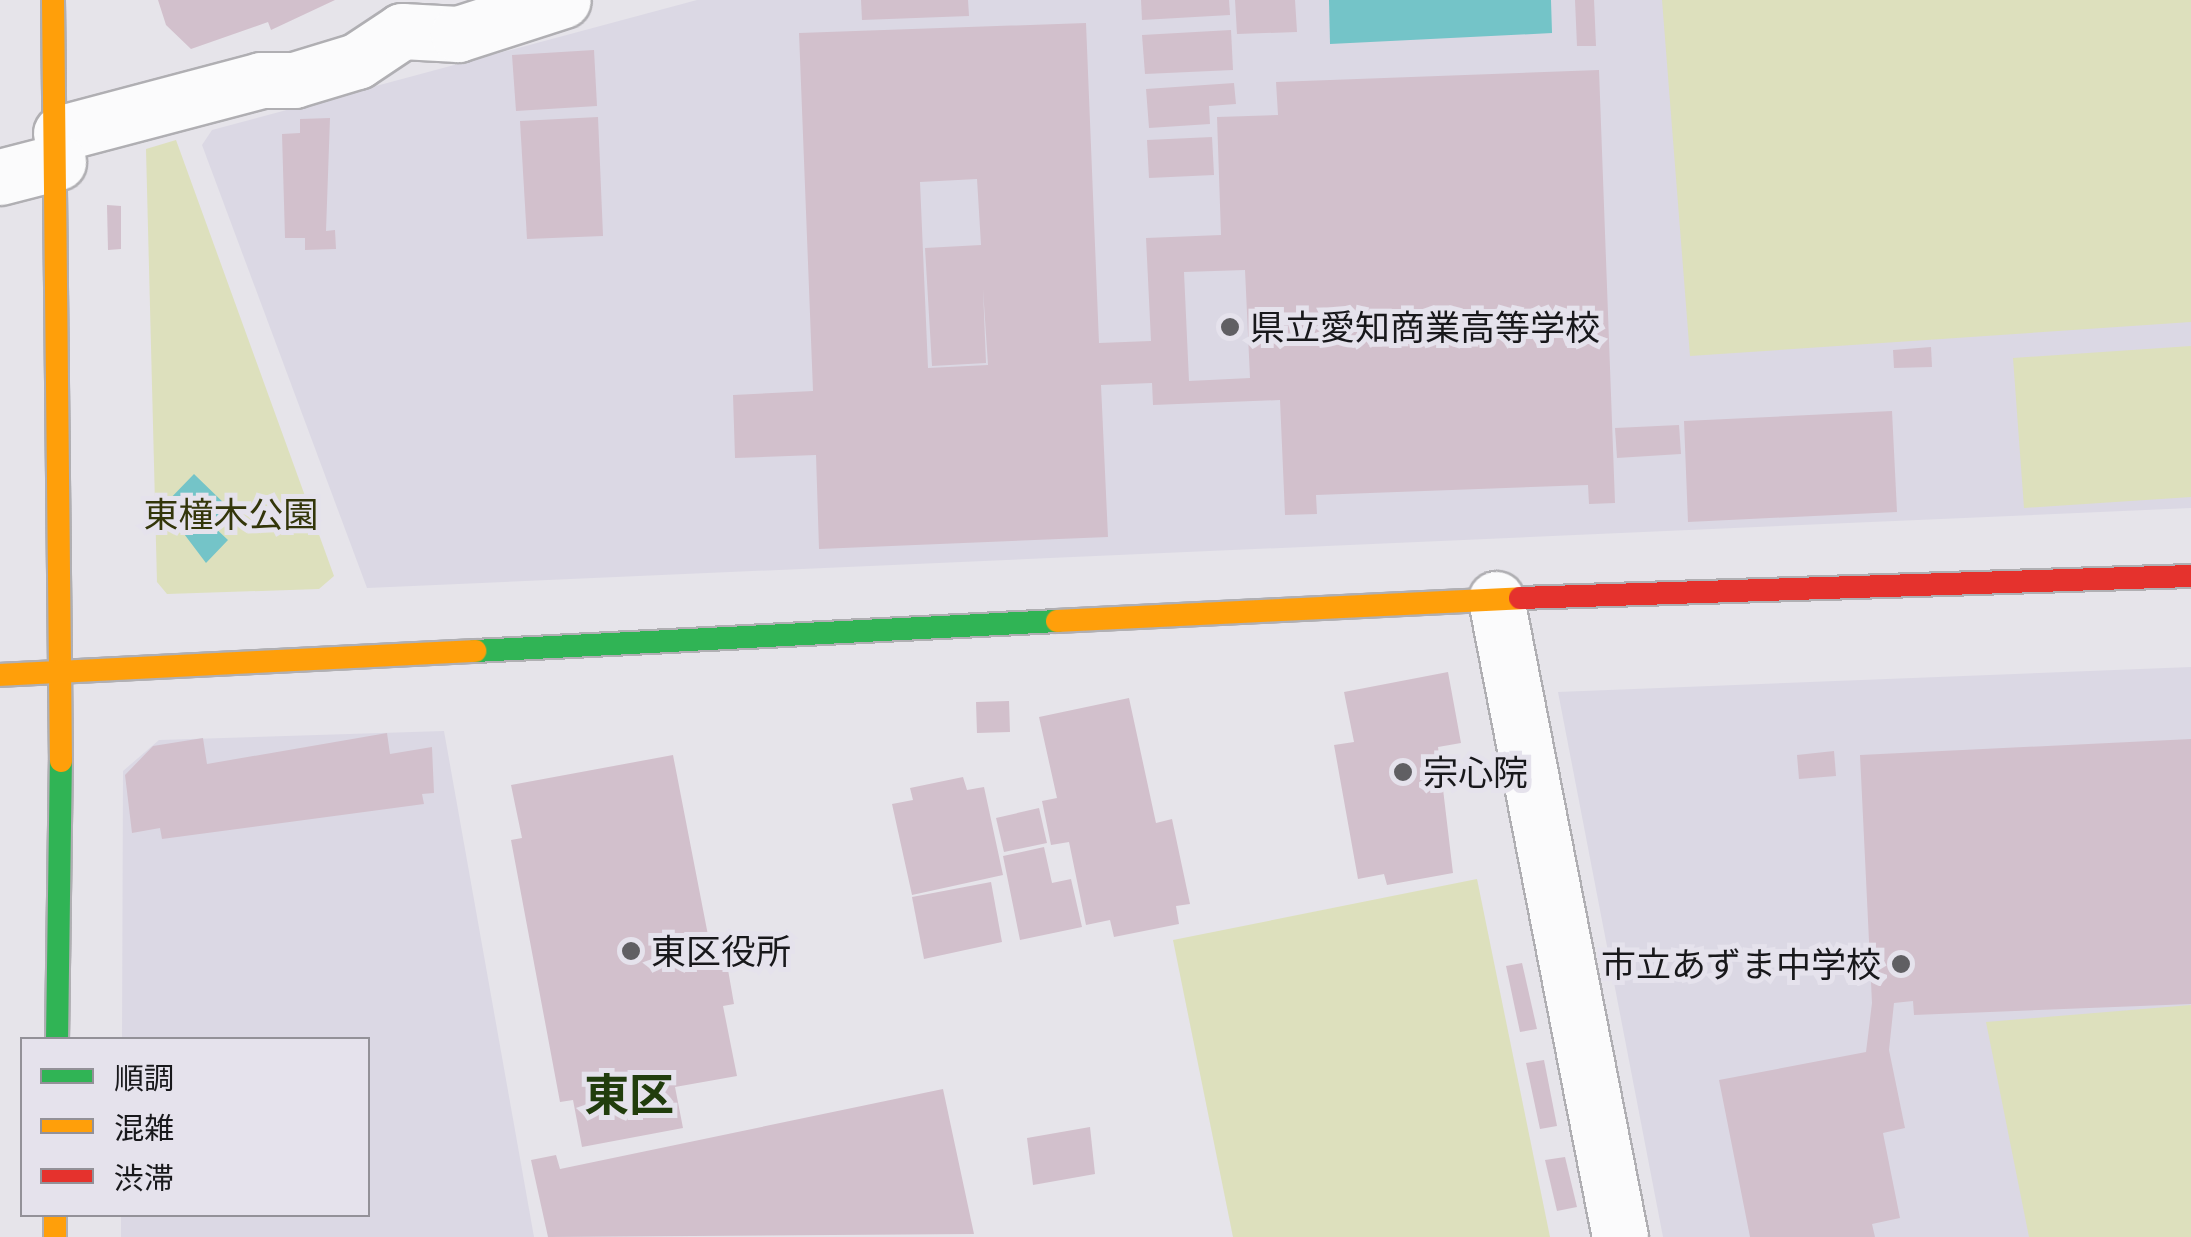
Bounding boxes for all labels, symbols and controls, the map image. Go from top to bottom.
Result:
place label: 県立愛知商業高等学校 [1250,306,1600,348]
marker: 県立愛知商業高等学校 [1219,316,1241,338]
park label: 東橦木公園 [144,493,318,535]
place label: 宗心院 [1423,751,1528,793]
marker: 宗心院 [1392,761,1414,783]
place label: 東区役所 [651,930,791,972]
marker: 東区役所 [620,940,642,962]
place label: 市立あずま中学校 [1601,943,1881,985]
marker: 市立あずま中学校 [1890,953,1912,975]
legend [20,1037,370,1217]
text: 順調 [114,1059,174,1097]
district label: 東区 [584,1068,674,1122]
text: 混雑 [114,1109,174,1147]
text: 渋滞 [114,1159,174,1197]

